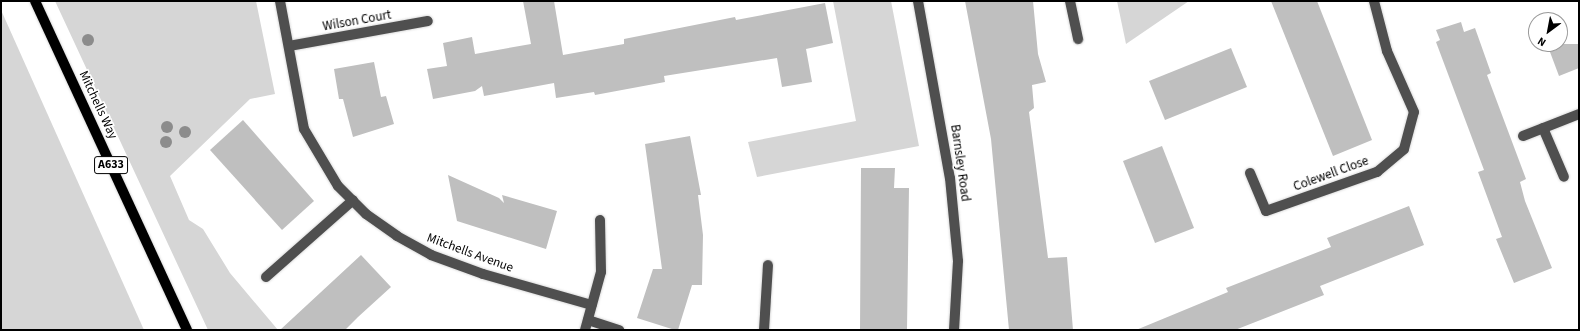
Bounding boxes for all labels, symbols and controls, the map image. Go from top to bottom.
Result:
street label: Wilson Court [321,7,393,35]
north arrow [1528,12,1568,52]
text: N [1535,33,1549,50]
street label: Mitchells Way [75,68,121,142]
street label: Barnsley Road [947,123,973,203]
street label: Colewell Close [1291,153,1371,195]
road number: A633 [94,155,128,175]
street label: Mitchells Avenue [425,230,515,276]

